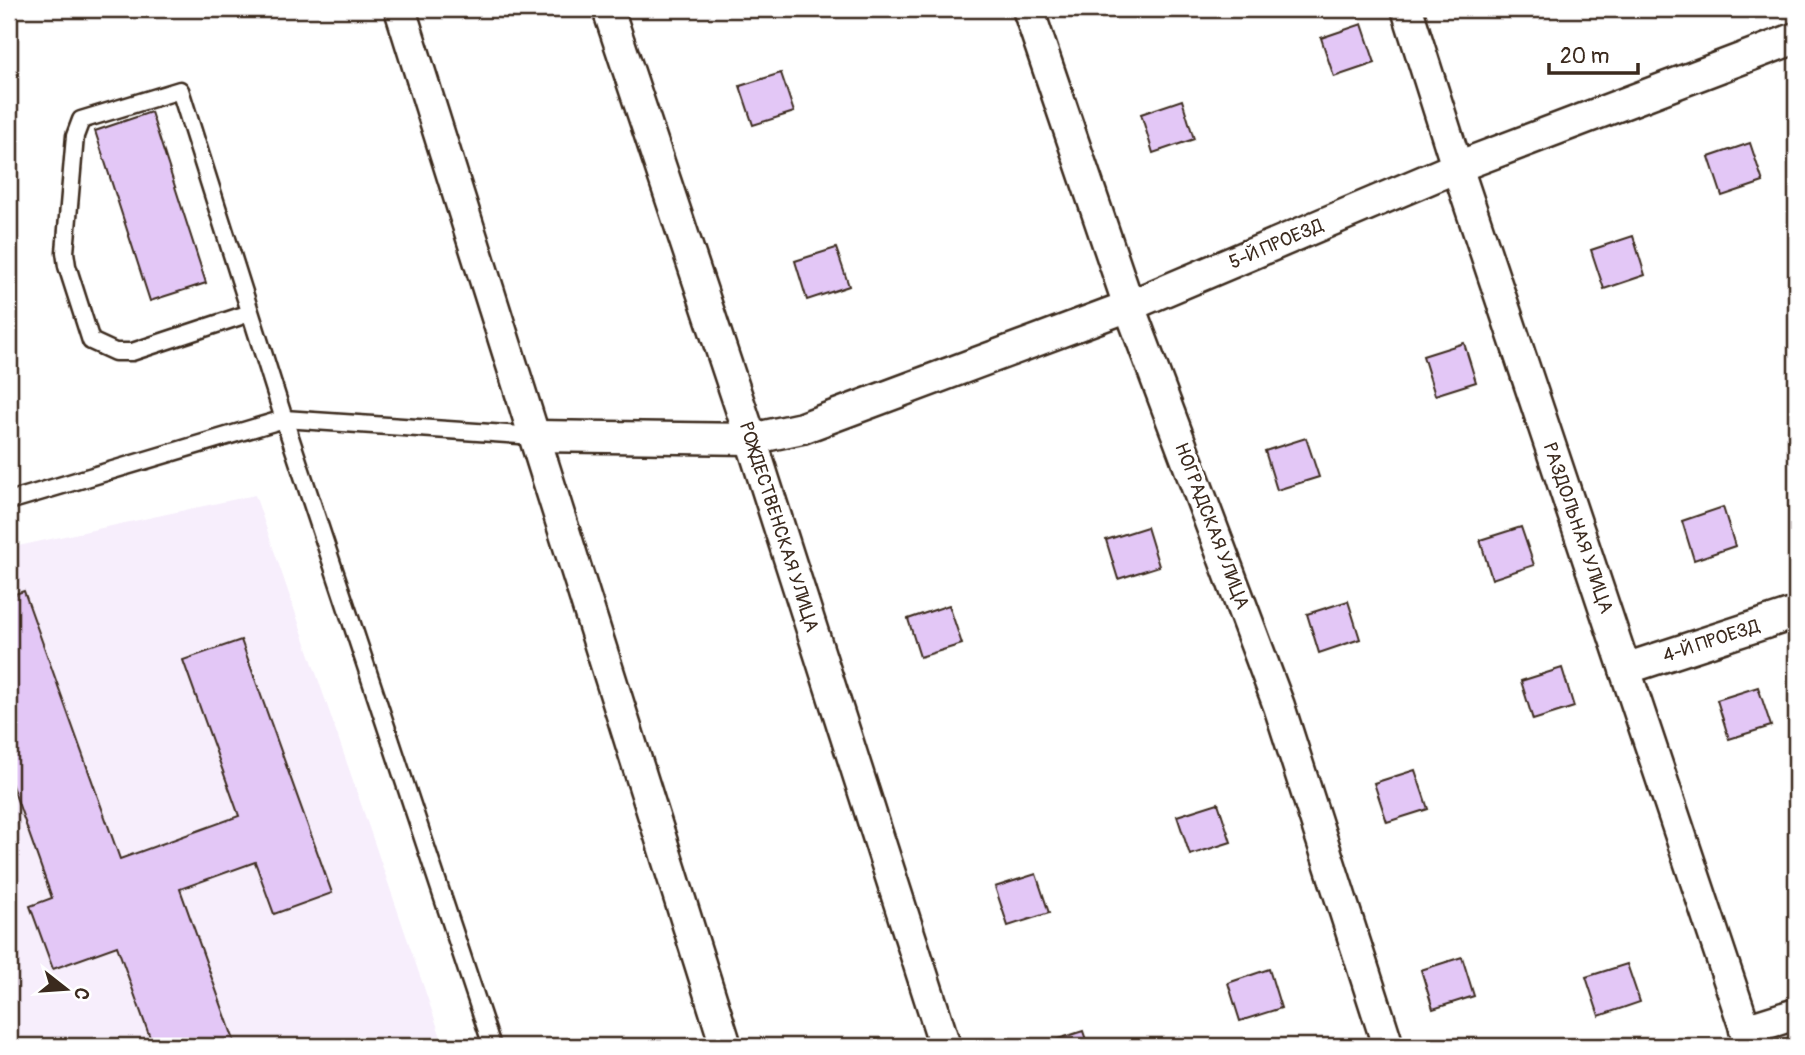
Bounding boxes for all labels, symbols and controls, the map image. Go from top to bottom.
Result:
scale bar [1549,32,1639,76]
text: 20 m [1560,43,1609,70]
street label: 5-Й ПРОЕЗД [1226,213,1327,274]
street label: РОЖДЕСТВЕНСКАЯ УЛИЦА [734,419,824,635]
street label: НОГРАДСКАЯ УЛИЦА [1169,439,1255,613]
street label: РАЗДОЛЬНАЯ УЛИЦА [1538,439,1618,617]
street label: 4-Й ПРОЕЗД [1660,614,1763,668]
north arrow [32,954,102,1024]
text: С [68,985,94,1003]

